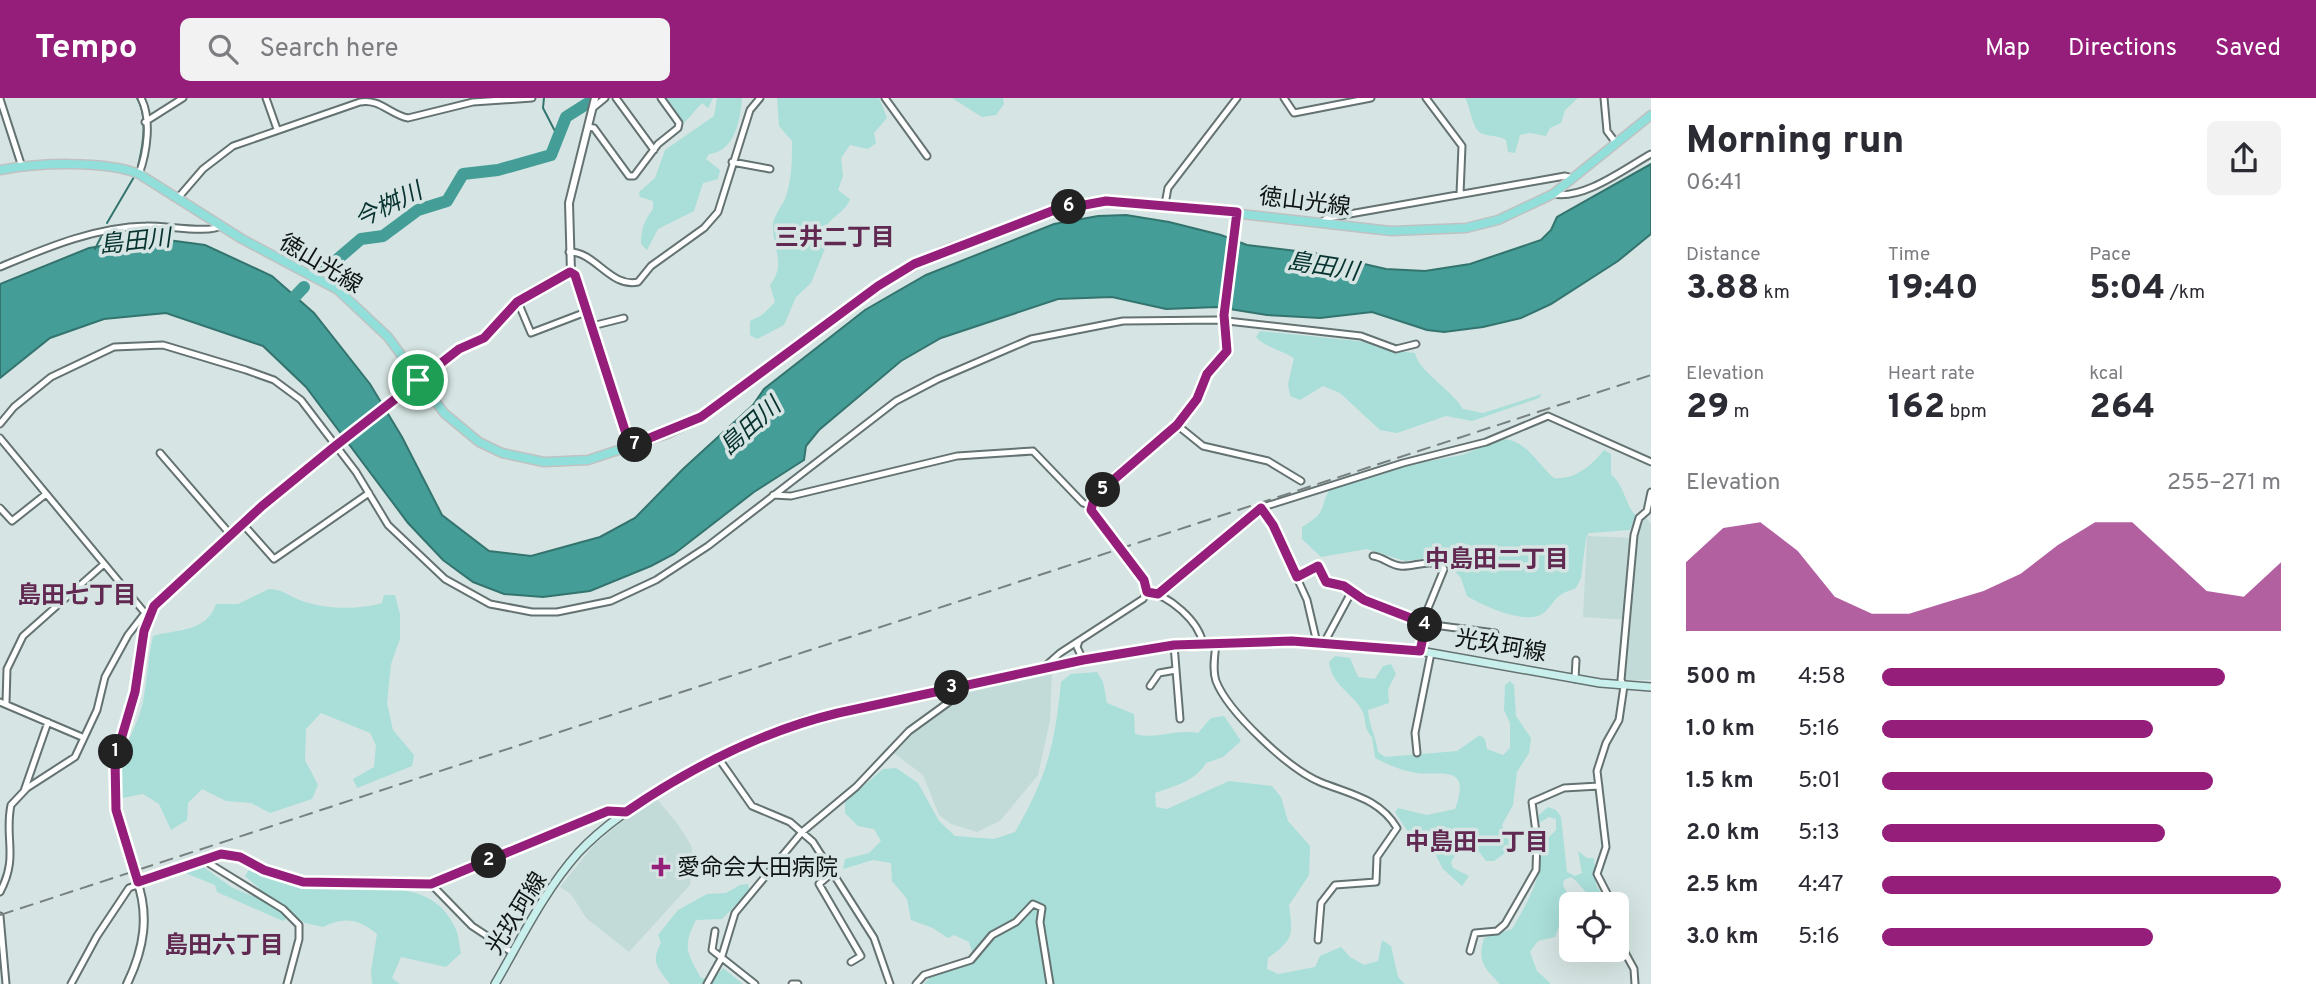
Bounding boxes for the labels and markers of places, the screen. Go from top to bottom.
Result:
pin: 6 [1052,190,1086,224]
pin [388,350,448,410]
pin: 7 [618,428,652,462]
pin: 5 [1086,472,1120,508]
pin: 4 [1408,608,1442,642]
pin: 3 [934,670,970,706]
pin: 1 [99,734,134,770]
pin: 2 [472,844,506,878]
place label: 愛命会大田病院 [677,855,838,884]
marker: 愛命会大田病院 [651,857,671,877]

